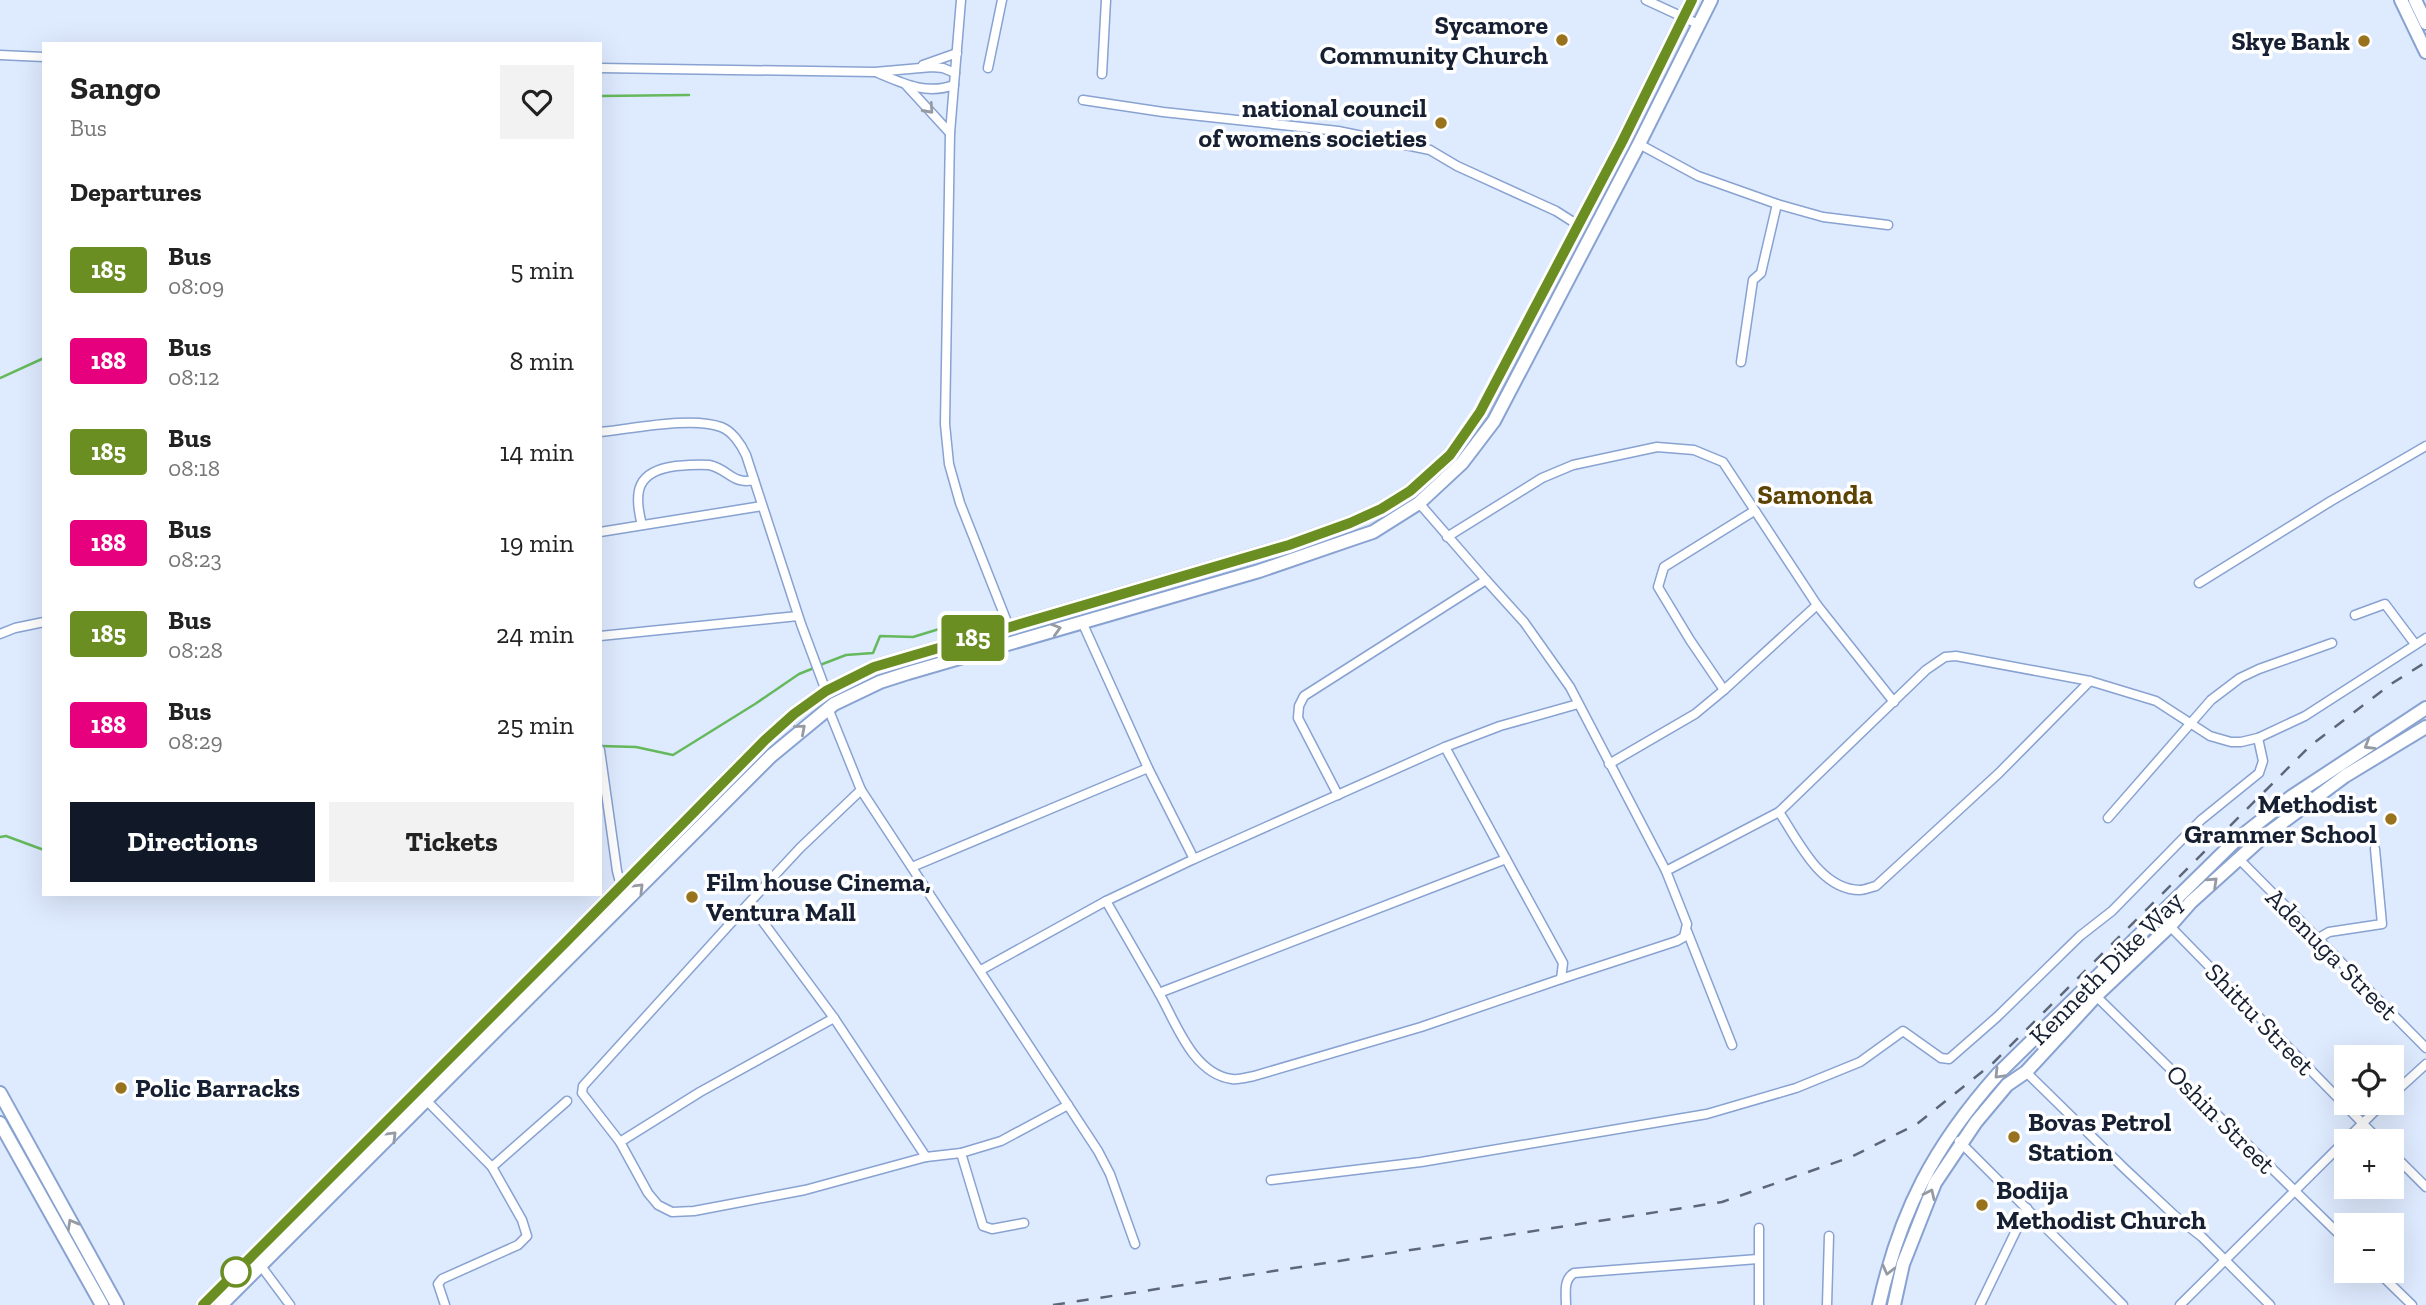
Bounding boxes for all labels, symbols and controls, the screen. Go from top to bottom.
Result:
place label: Sycamore Community Church [1320,9,1548,71]
place label: Skye Bank [2231,25,2351,57]
marker: Sycamore Community Church [1554,32,1570,48]
marker: Skye Bank [2356,33,2372,49]
button: heart [500,65,574,139]
text: Sango [70,68,161,107]
place label: national council of womens societies [1199,92,1427,154]
one-way arrow [920,101,933,114]
text: Bus [70,114,107,142]
marker: national council of womens societies [1433,115,1449,131]
text: Departures [70,176,202,208]
text: Bus [168,240,211,272]
text: 5 min [510,254,574,286]
text: 185 [91,255,126,284]
text: 08:09 [168,272,224,300]
text: Bus [168,331,211,363]
text: 8 min [509,345,574,377]
text: 188 [91,346,126,375]
text: 08:12 [168,363,219,391]
text: Bus [168,422,211,454]
text: 14 min [499,436,574,468]
text: 185 [91,437,126,466]
text: 08:18 [168,454,220,482]
district label: Samonda [1757,478,1873,511]
text: Bus [168,513,211,545]
text: 19 min [500,527,574,559]
text: 188 [91,528,126,557]
text: 08:23 [168,545,222,573]
text: Bus [168,604,211,636]
line badge: 185 [933,615,1013,661]
text: 24 min [496,618,574,650]
text: 185 [91,619,126,648]
text: 185 [955,623,991,652]
one-way arrow [1050,623,1062,637]
text: 08:28 [168,636,223,664]
text: Bus [168,695,211,727]
text: 25 min [497,709,574,741]
text: 188 [91,710,126,739]
one-way arrow [793,725,806,737]
text: 08:29 [168,727,223,755]
one-way arrow [2364,737,2377,750]
place label: Methodist Grammer School [2184,788,2378,850]
button: Directions [70,802,315,882]
button: Tickets [329,802,574,882]
marker: Methodist Grammer School [2383,811,2399,827]
place label: Film house Cinema, Ventura Mall [706,866,931,928]
one-way arrow [2205,878,2218,891]
street label: Adenuga Street [2259,881,2405,1027]
one-way arrow [630,884,643,897]
street label: Kenneth Dike Way [2022,884,2190,1052]
marker: Film house Cinema, Ventura Mall [684,889,700,905]
street label: Shittu Street [2198,956,2322,1082]
map controls [2334,1045,2404,1283]
button: locate [2334,1045,2404,1115]
street label: Oshin Street [2160,1058,2283,1181]
one-way arrow [1994,1066,2007,1079]
place label: Polic Barracks [135,1072,300,1104]
marker: Polic Barracks [113,1080,129,1096]
place label: Bovas Petrol Station [2028,1106,2171,1168]
marker: Bovas Petrol Station [2006,1129,2022,1145]
button: + [2334,1129,2404,1199]
one-way arrow [383,1131,396,1144]
place label: Bodija Methodist Church [1996,1174,2206,1236]
one-way arrow [1922,1189,1936,1201]
marker: Bodija Methodist Church [1974,1197,1990,1213]
button: − [2334,1213,2404,1283]
one-way arrow [66,1219,80,1231]
unlabelled marker [221,1257,251,1287]
one-way arrow [1882,1263,1896,1275]

